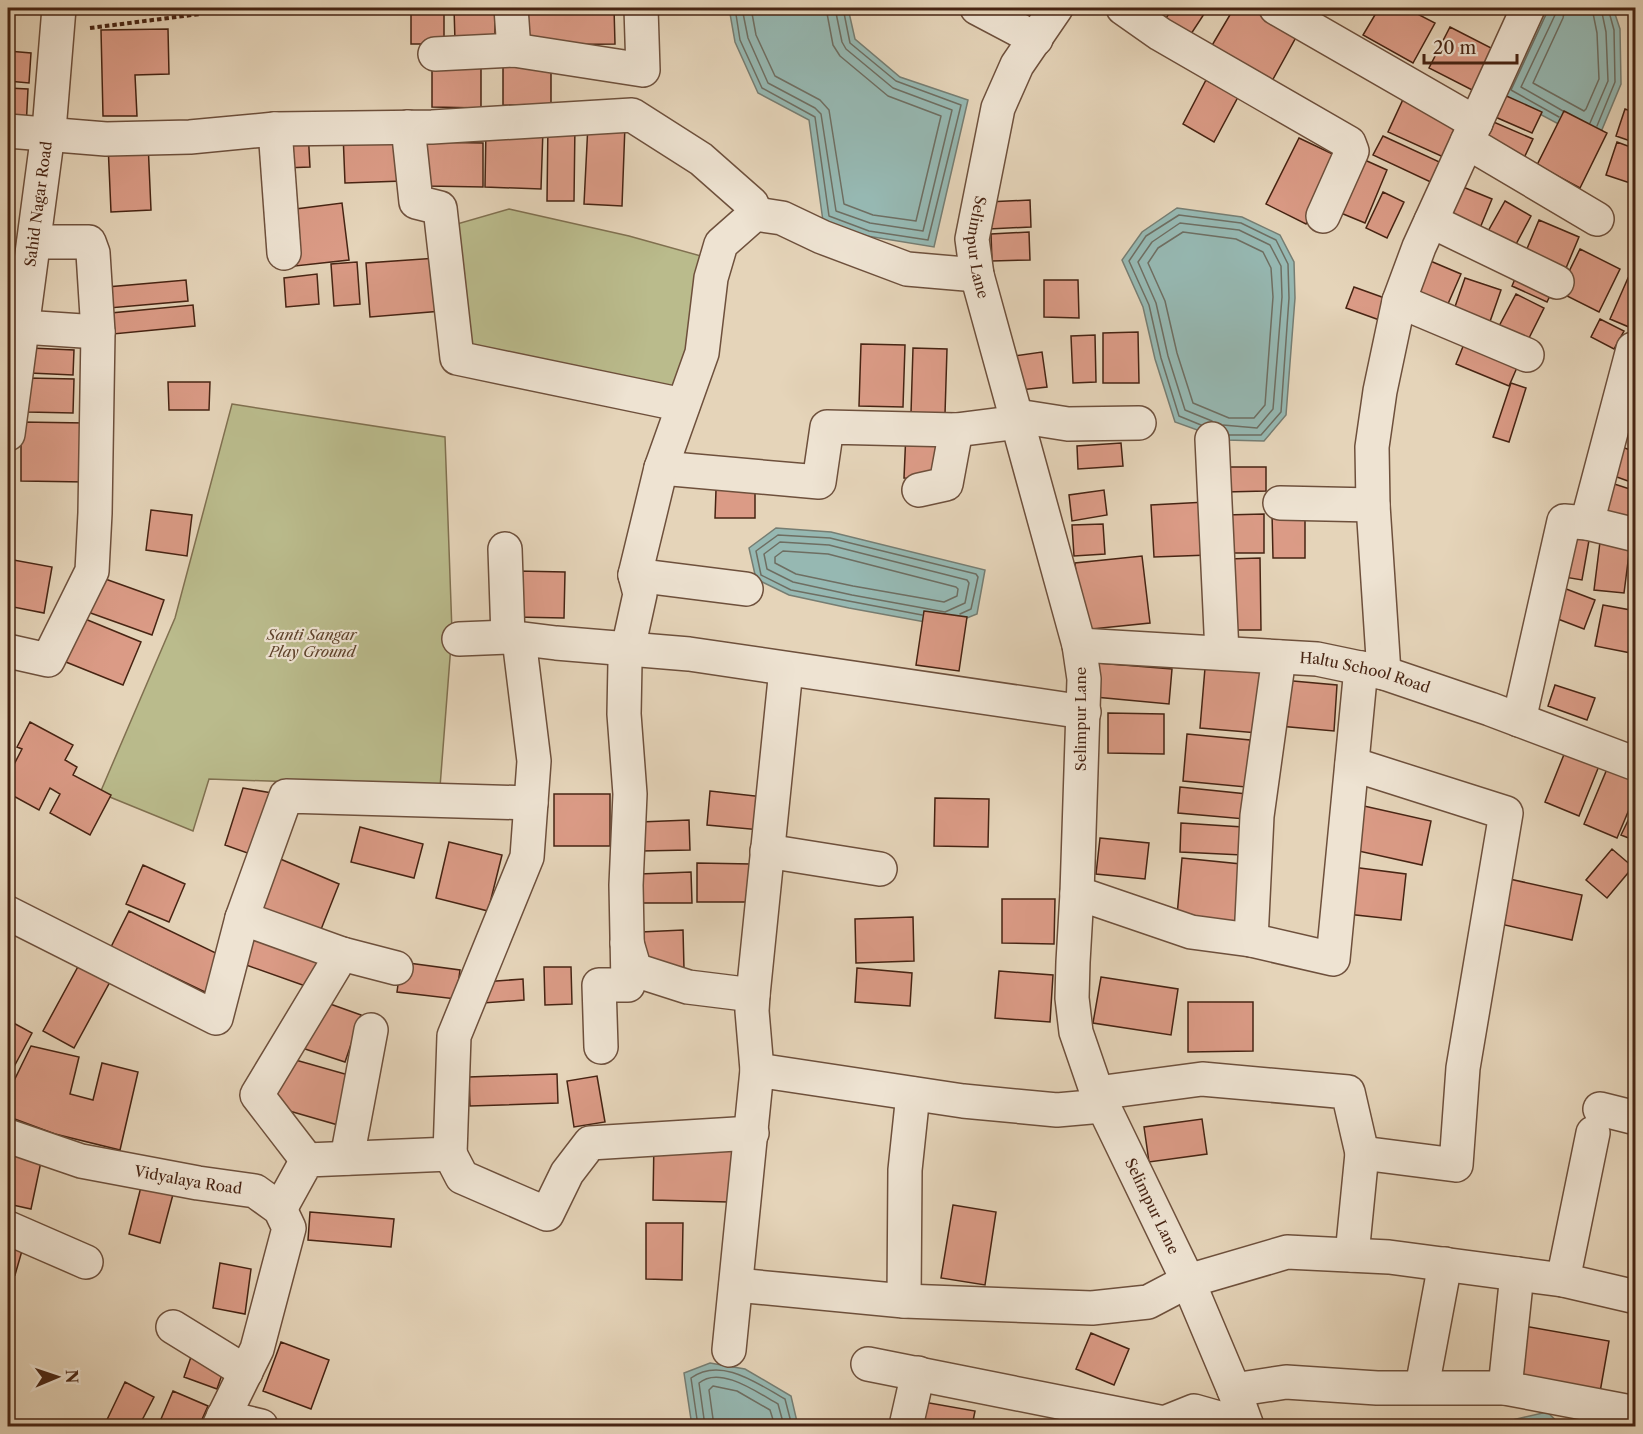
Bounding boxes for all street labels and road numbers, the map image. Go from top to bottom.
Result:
street label: Sahid Nagar Road [20,140,56,268]
street label: Selimpur Lane [963,194,993,301]
street label: Haltu School Road [1299,648,1433,697]
street label: Selimpur Lane [1071,667,1090,771]
street label: Selimpur Lane [1121,1155,1184,1257]
street label: Vidyalaya Road [132,1161,243,1198]

